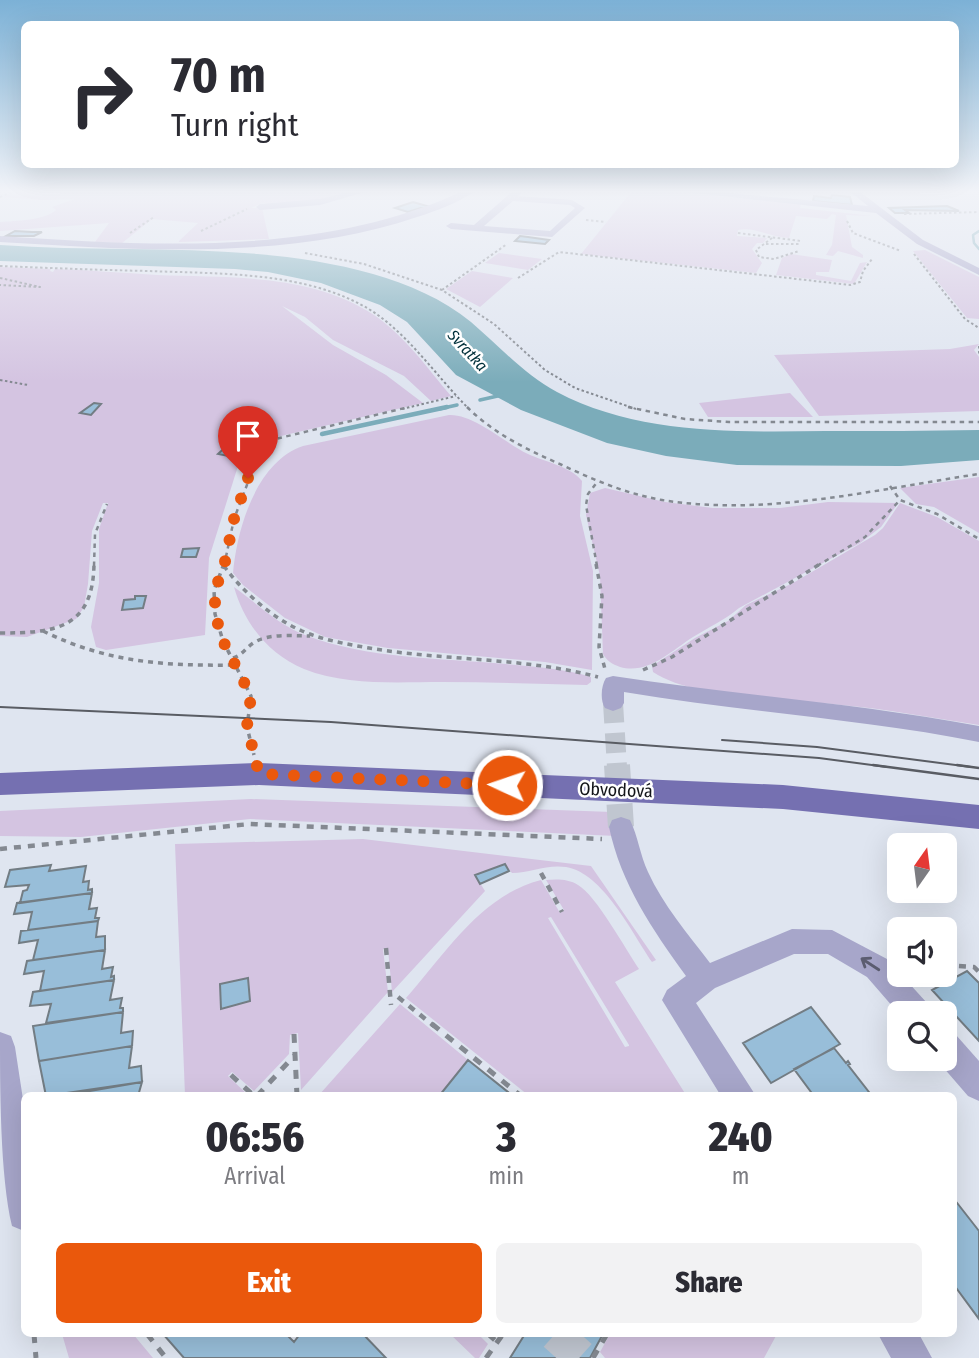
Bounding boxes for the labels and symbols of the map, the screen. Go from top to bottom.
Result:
water label: Svratka [443,325,491,375]
pin [218,406,278,478]
position arrow [470,748,544,822]
street label: Obvodová [579,778,653,802]
north arrow [887,833,957,903]
one-way arrow [860,957,880,971]

